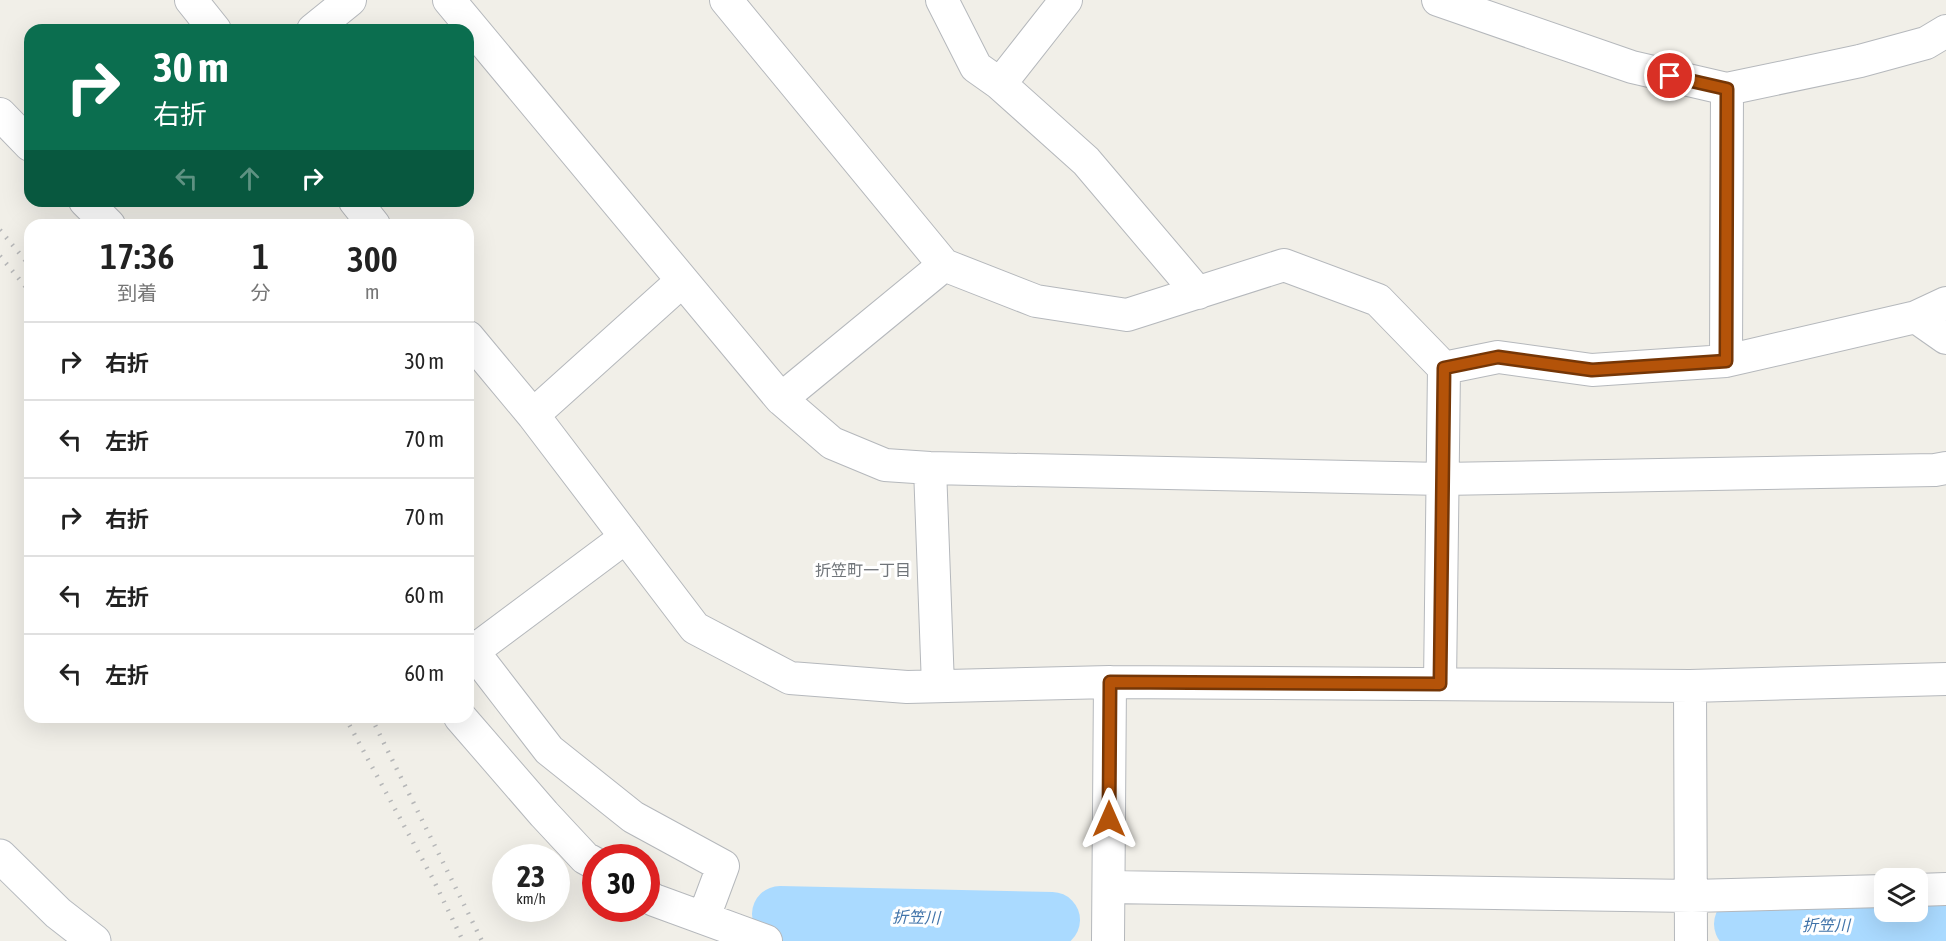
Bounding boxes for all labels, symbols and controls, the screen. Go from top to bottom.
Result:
text: 30 m [153,43,228,91]
icon: right [54,48,132,126]
pin [1644,50,1695,101]
icon: arrive [1653,59,1686,92]
text: 右折 [153,99,207,130]
icon: left [170,162,203,195]
icon: ahead [233,162,266,195]
icon: right [296,162,329,195]
text: 17:36 [100,235,174,277]
text: 1 [252,235,269,277]
text: 300 [347,238,398,280]
text: m [365,280,380,303]
text: 到着 [117,281,157,304]
text: 分 [251,281,271,304]
icon: right [54,345,87,378]
text: 30 m [404,348,444,374]
text: 右折 [105,350,149,376]
icon: left [54,423,87,456]
text: 70 m [404,426,444,452]
text: 左折 [105,428,149,454]
icon: right [54,501,87,534]
text: 70 m [404,504,444,530]
text: 右折 [105,506,149,532]
district label: 折笠町一丁目 [815,561,911,579]
icon: left [54,579,87,612]
text: 60 m [404,582,444,608]
text: 左折 [105,584,149,610]
icon: left [54,657,87,690]
text: 60 m [404,660,444,686]
text: 左折 [105,662,149,688]
position arrow [1077,787,1141,851]
speed limit sign: 30 [582,844,660,922]
text: 23 [517,859,545,893]
map controls [1874,868,1928,922]
button: layers [1874,868,1928,922]
text: km/h [516,890,546,907]
water label: 折笠川 [892,908,942,926]
water label: 折笠川 [1802,916,1852,934]

